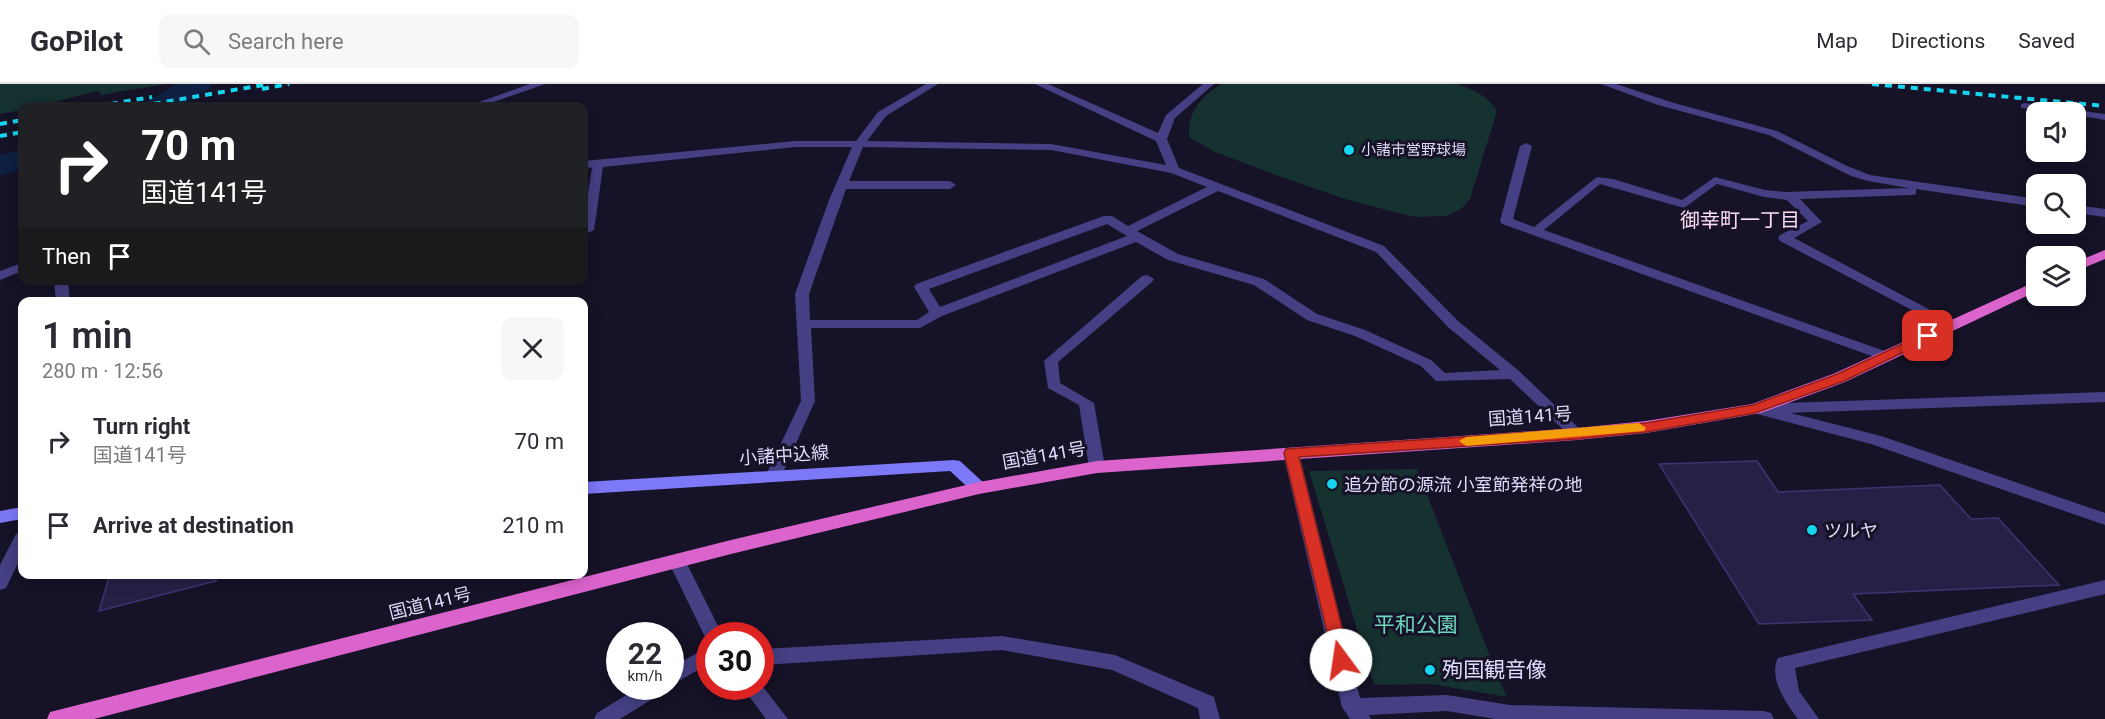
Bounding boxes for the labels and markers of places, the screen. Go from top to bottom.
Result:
place label: 小諸市営野球場 [1361,141,1466,159]
marker: 小諸市営野球場 [1342,143,1356,157]
pin [1902,310,1953,361]
place label: 追分節の源流 小室節発祥の地 [1344,474,1582,495]
marker: 追分節の源流 小室節発祥の地 [1325,477,1339,491]
place label: ツルヤ [1824,520,1878,541]
marker: ツルヤ [1805,523,1819,537]
place label: 殉国観音像 [1442,658,1547,682]
marker: 殉国観音像 [1423,663,1437,677]

